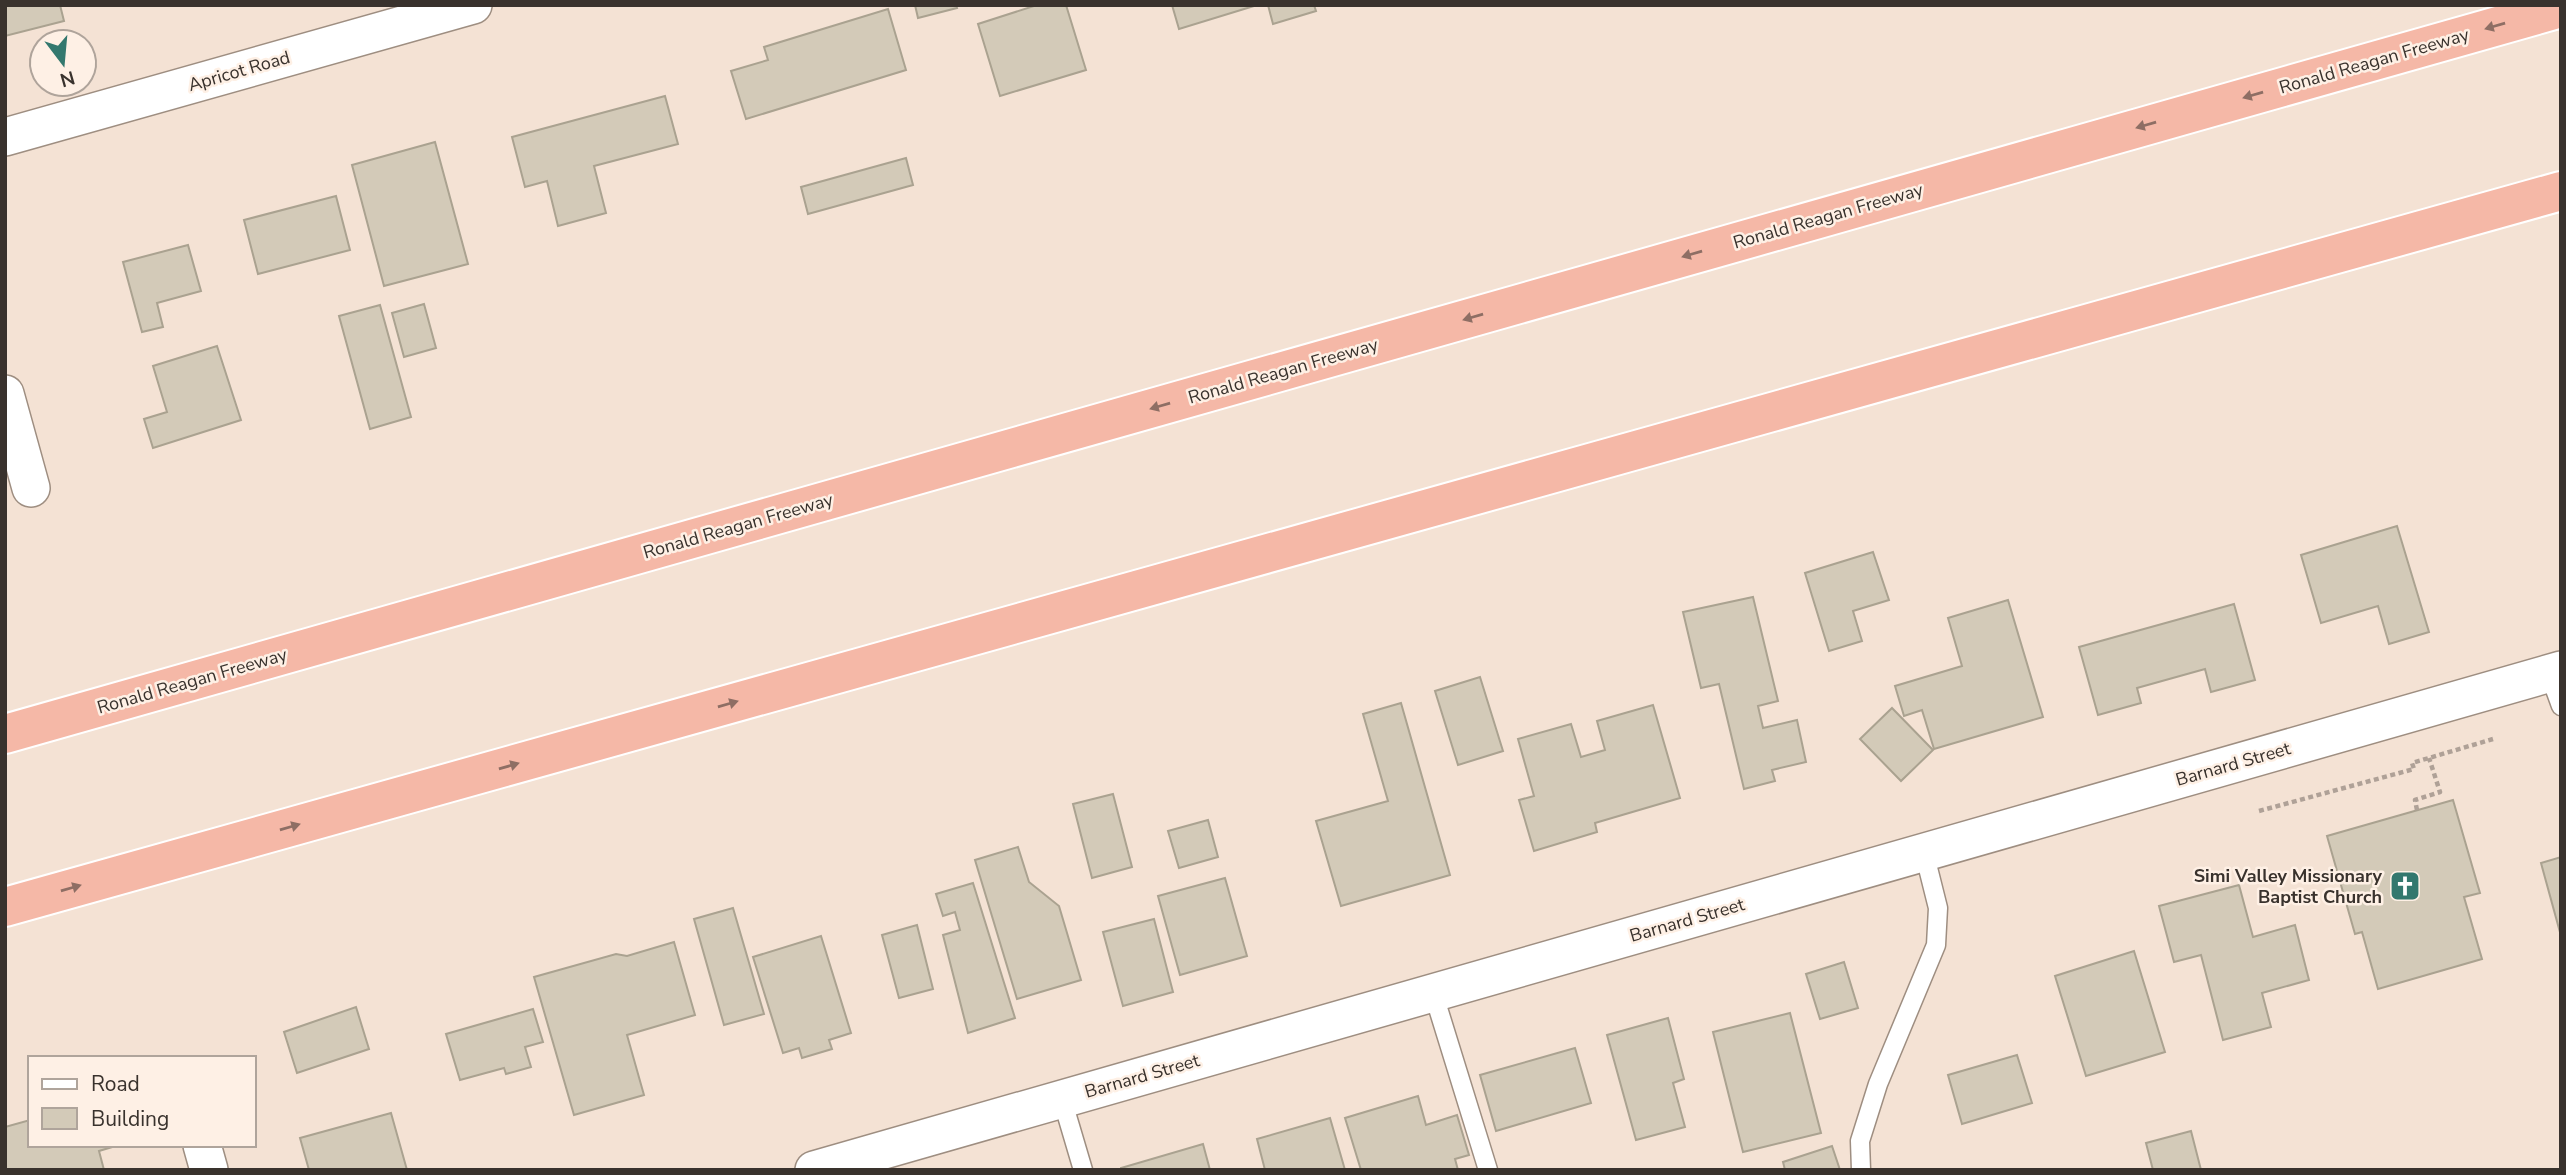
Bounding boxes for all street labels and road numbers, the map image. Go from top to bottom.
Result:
street label: Ronald Reagan Freeway [2276,22,2472,100]
street label: Apricot Road [185,45,293,97]
street label: Ronald Reagan Freeway [1730,177,1926,255]
street label: Ronald Reagan Freeway [1185,332,1381,410]
street label: Ronald Reagan Freeway [640,487,836,565]
street label: Ronald Reagan Freeway [94,642,290,720]
street label: Barnard Street [2173,736,2294,792]
street label: Barnard Street [1627,892,1748,948]
street label: Barnard Street [1082,1048,1203,1104]

